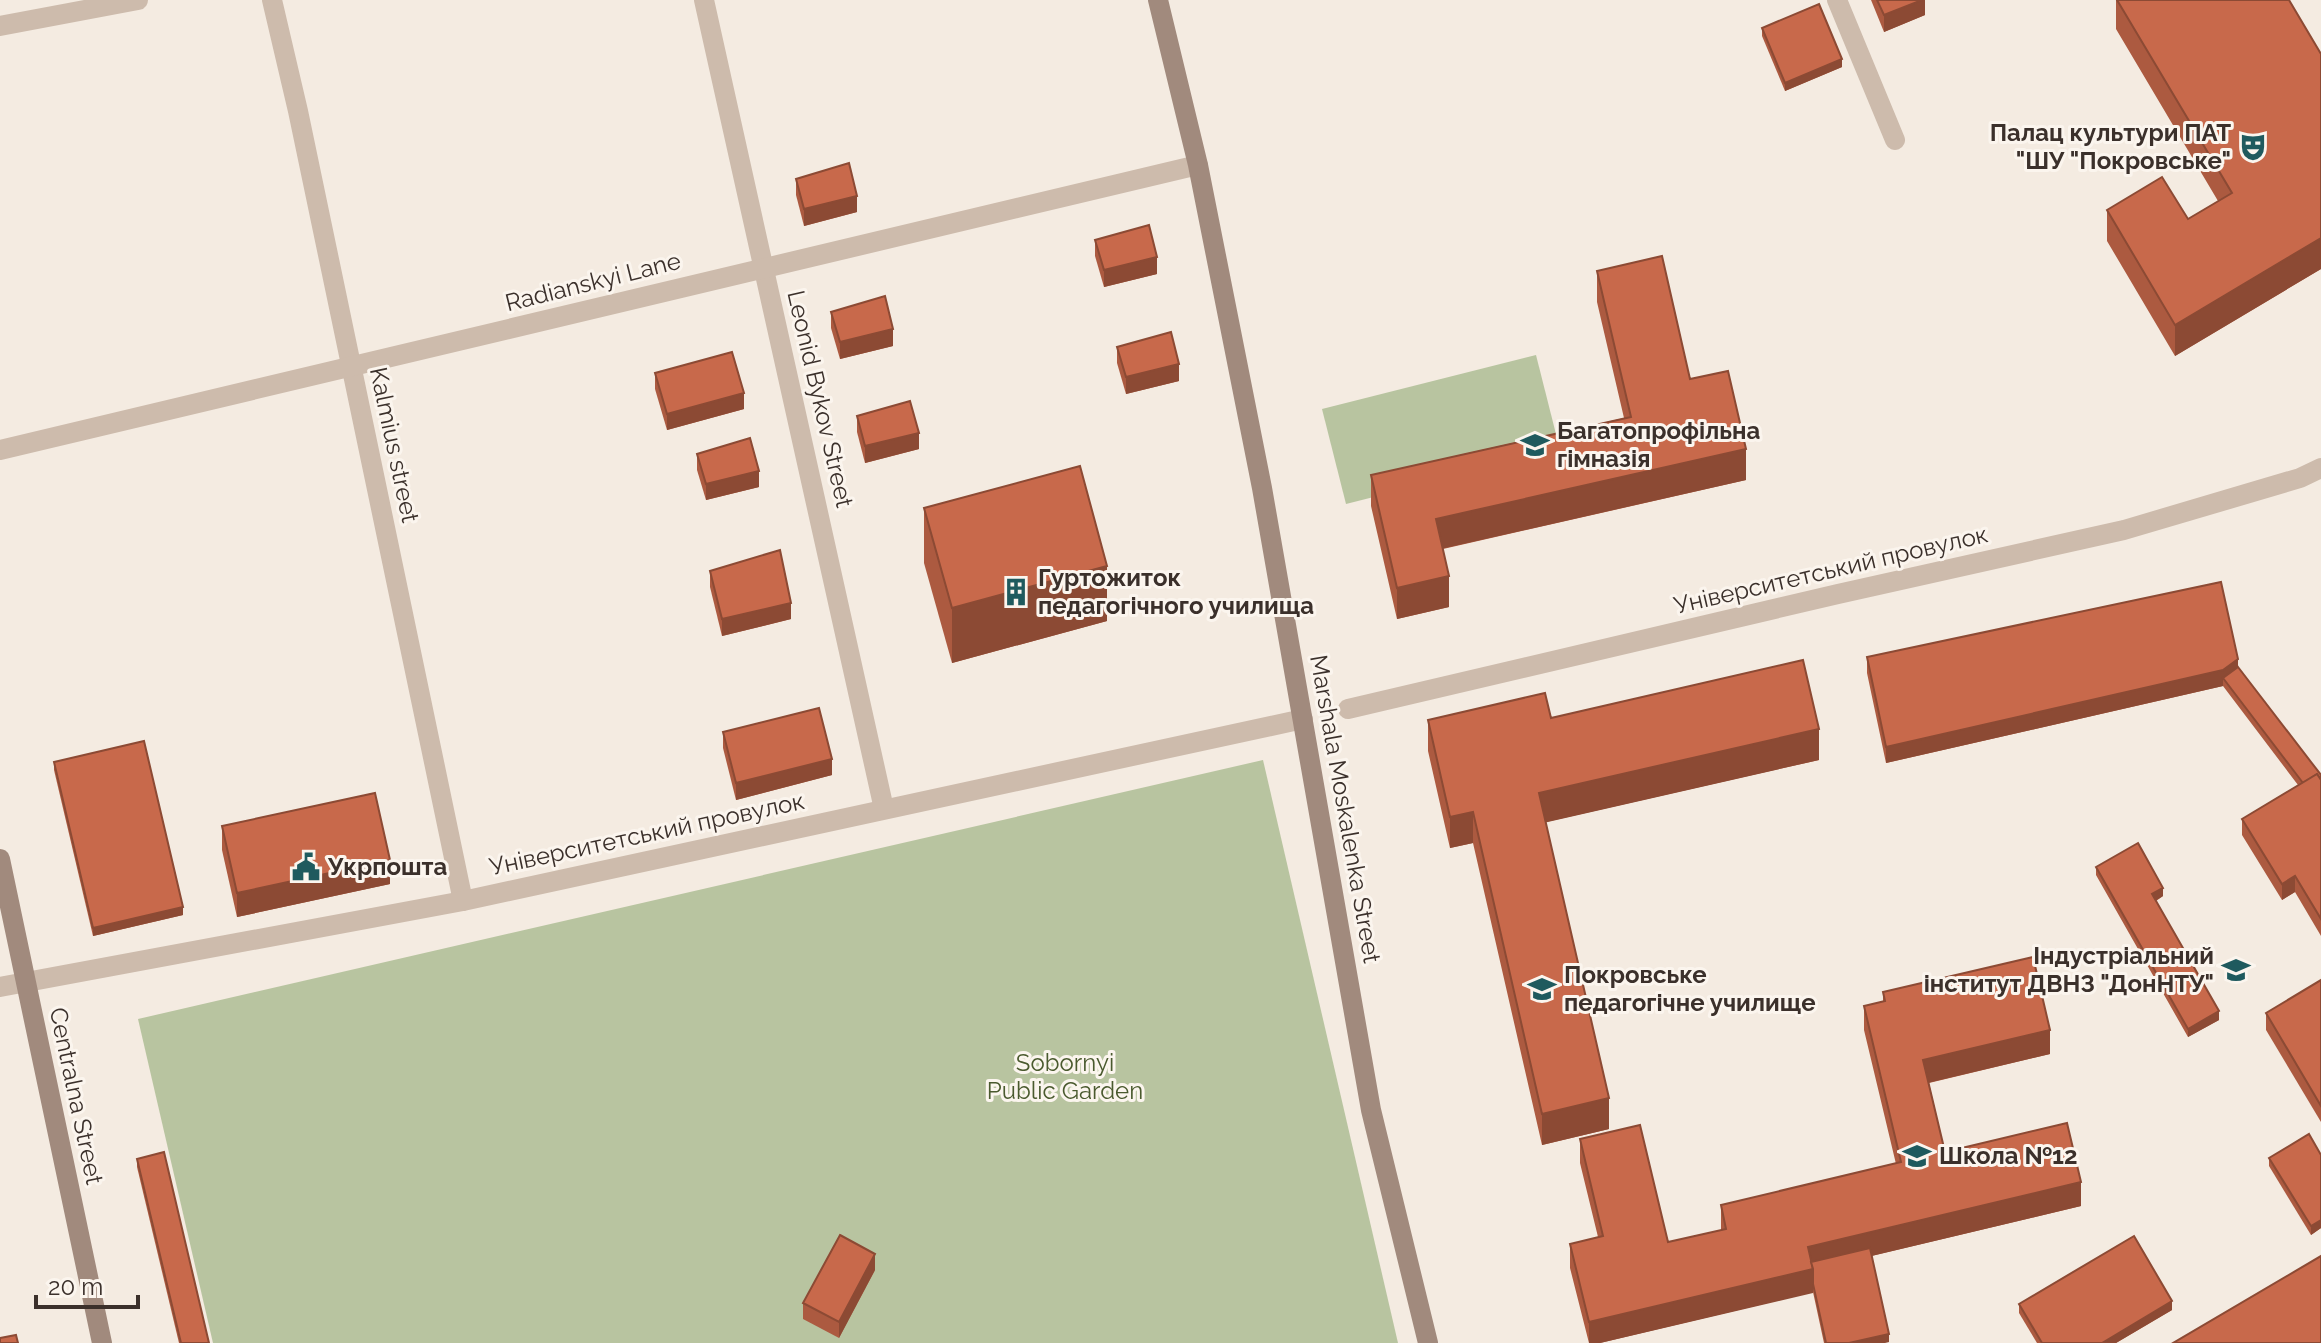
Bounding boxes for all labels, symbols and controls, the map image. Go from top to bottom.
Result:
place label: Палац культури ПАТ "ШУ "Покровське" [1990,118,2231,175]
theatre icon: Палац культури ПАТ "ШУ "Покровське" [2238,132,2268,162]
street label: Radianskyi Lane [502,246,684,317]
street label: Leonid Bykov Street [781,288,860,510]
street label: Kalmius street [364,365,425,525]
place label: Багатопрофільна гімназія [1557,416,1761,473]
school or university icon: Багатопрофільна гімназія [1520,430,1550,460]
street label: Університетський провулок [1671,519,1991,620]
place label: Гуртожиток педагогічного училища [1038,563,1314,620]
building icon: Гуртожиток педагогічного училища [1001,577,1031,607]
street label: Marshala Moskalenka Street [1304,653,1387,965]
street label: Університетський провулок [487,786,807,881]
public building icon: Укрпошта [291,852,321,882]
place label: Укрпошта [327,852,447,881]
place label: Індустріальний інститут ДВНЗ "ДонНТУ" [1924,941,2214,998]
school or university icon: Індустріальний інститут ДВНЗ "ДонНТУ" [2221,955,2251,985]
place label: Покровське педагогічне училище [1564,960,1816,1017]
school or university icon: Покровське педагогічне училище [1527,974,1557,1004]
street label: Centralna Street [44,1005,109,1187]
park label: Sobornyi Public Garden [987,1048,1143,1105]
school or university icon: Школа №12 [1902,1141,1932,1171]
place label: Школа №12 [1939,1141,2077,1170]
scale bar [36,1259,138,1309]
text: 20 m [48,1272,103,1301]

